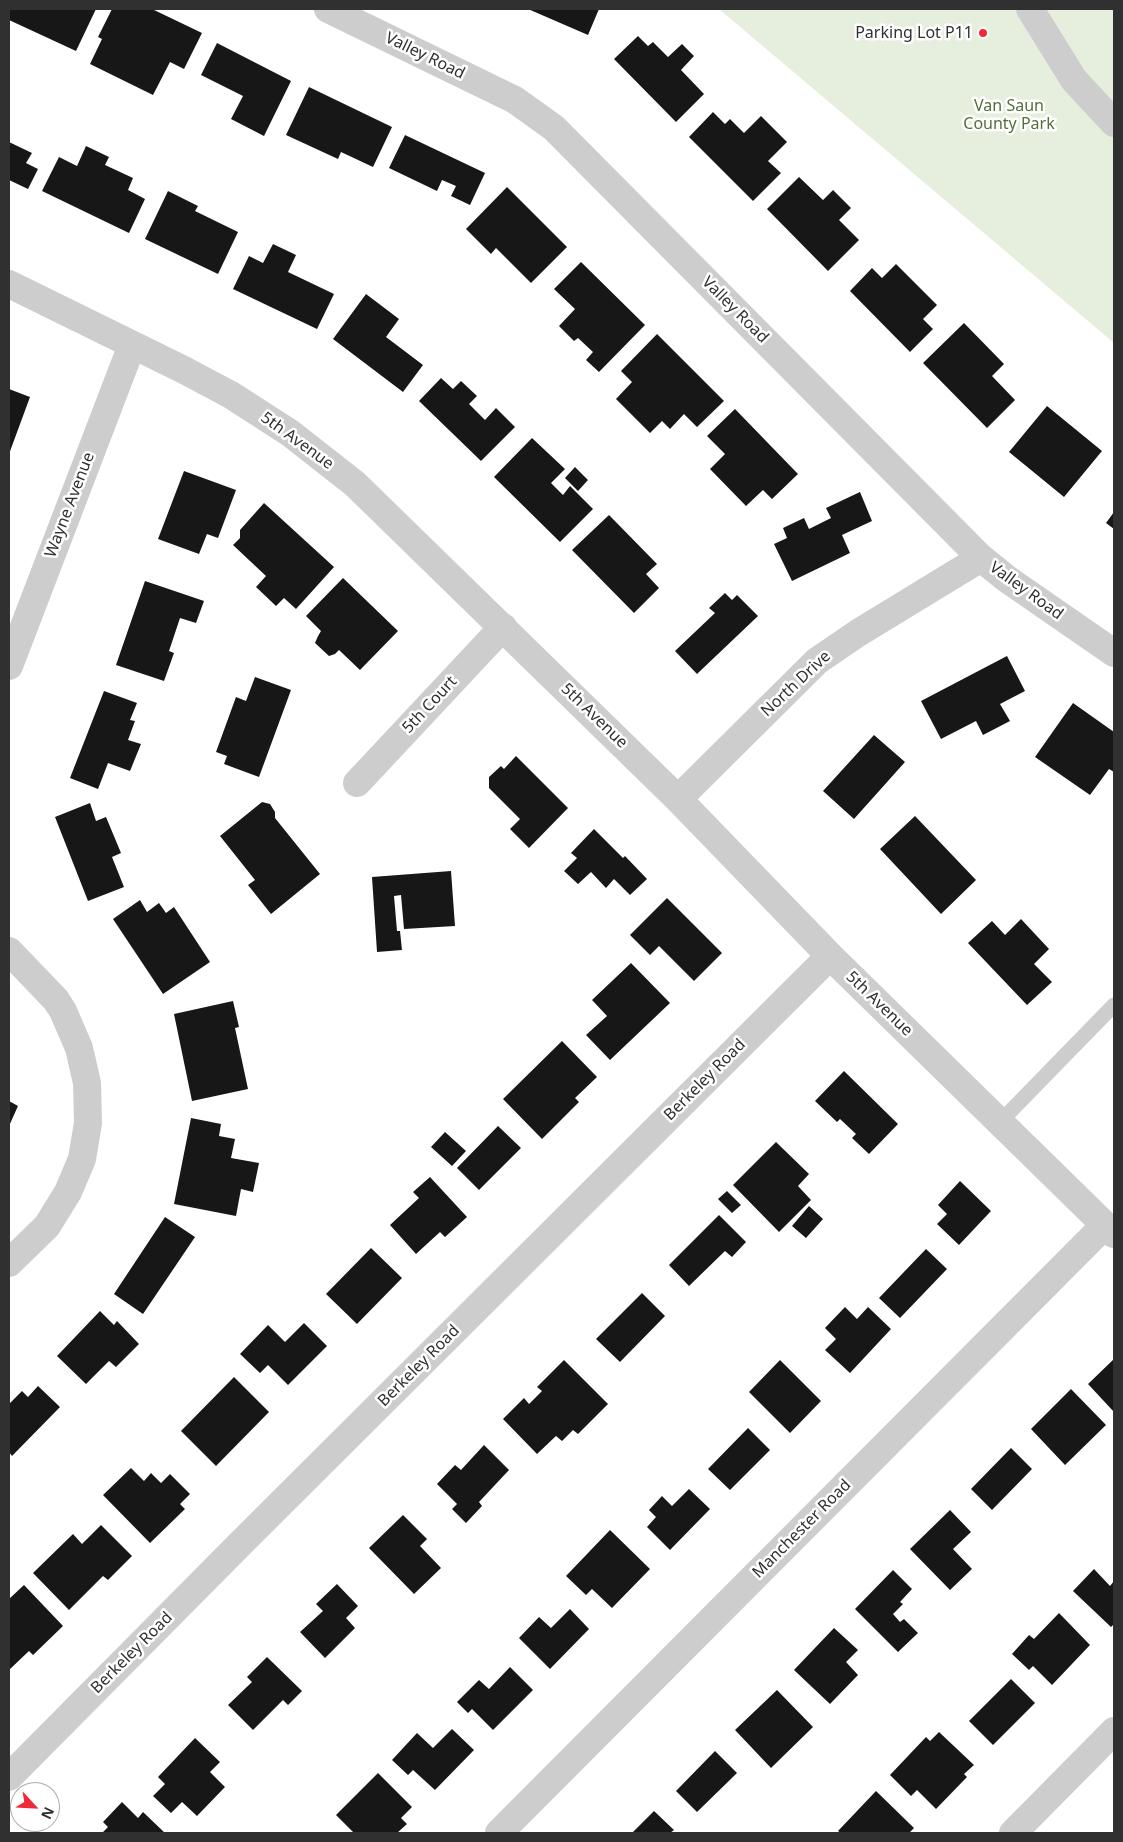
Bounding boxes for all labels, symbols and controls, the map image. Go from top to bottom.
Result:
place label: Parking Lot P11 [855,23,973,43]
marker: Parking Lot P11 [977,27,989,39]
street label: Valley Road [382,29,468,83]
park label: Van Saun County Park [963,96,1055,134]
street label: Valley Road [698,273,772,347]
street label: 5th Avenue [257,408,337,474]
street label: Wayne Avenue [41,450,99,560]
street label: Valley Road [986,558,1066,624]
street label: North Drive [757,647,835,721]
street label: 5th Court [399,672,461,738]
street label: 5th Avenue [557,680,631,752]
street label: 5th Avenue [842,968,916,1040]
street label: Berkeley Road [660,1035,750,1125]
street label: Berkeley Road [374,1321,464,1411]
street label: Manchester Road [749,1476,855,1582]
street label: Berkeley Road [87,1608,177,1698]
north arrow [10,1782,60,1832]
text: N [37,1804,59,1822]

